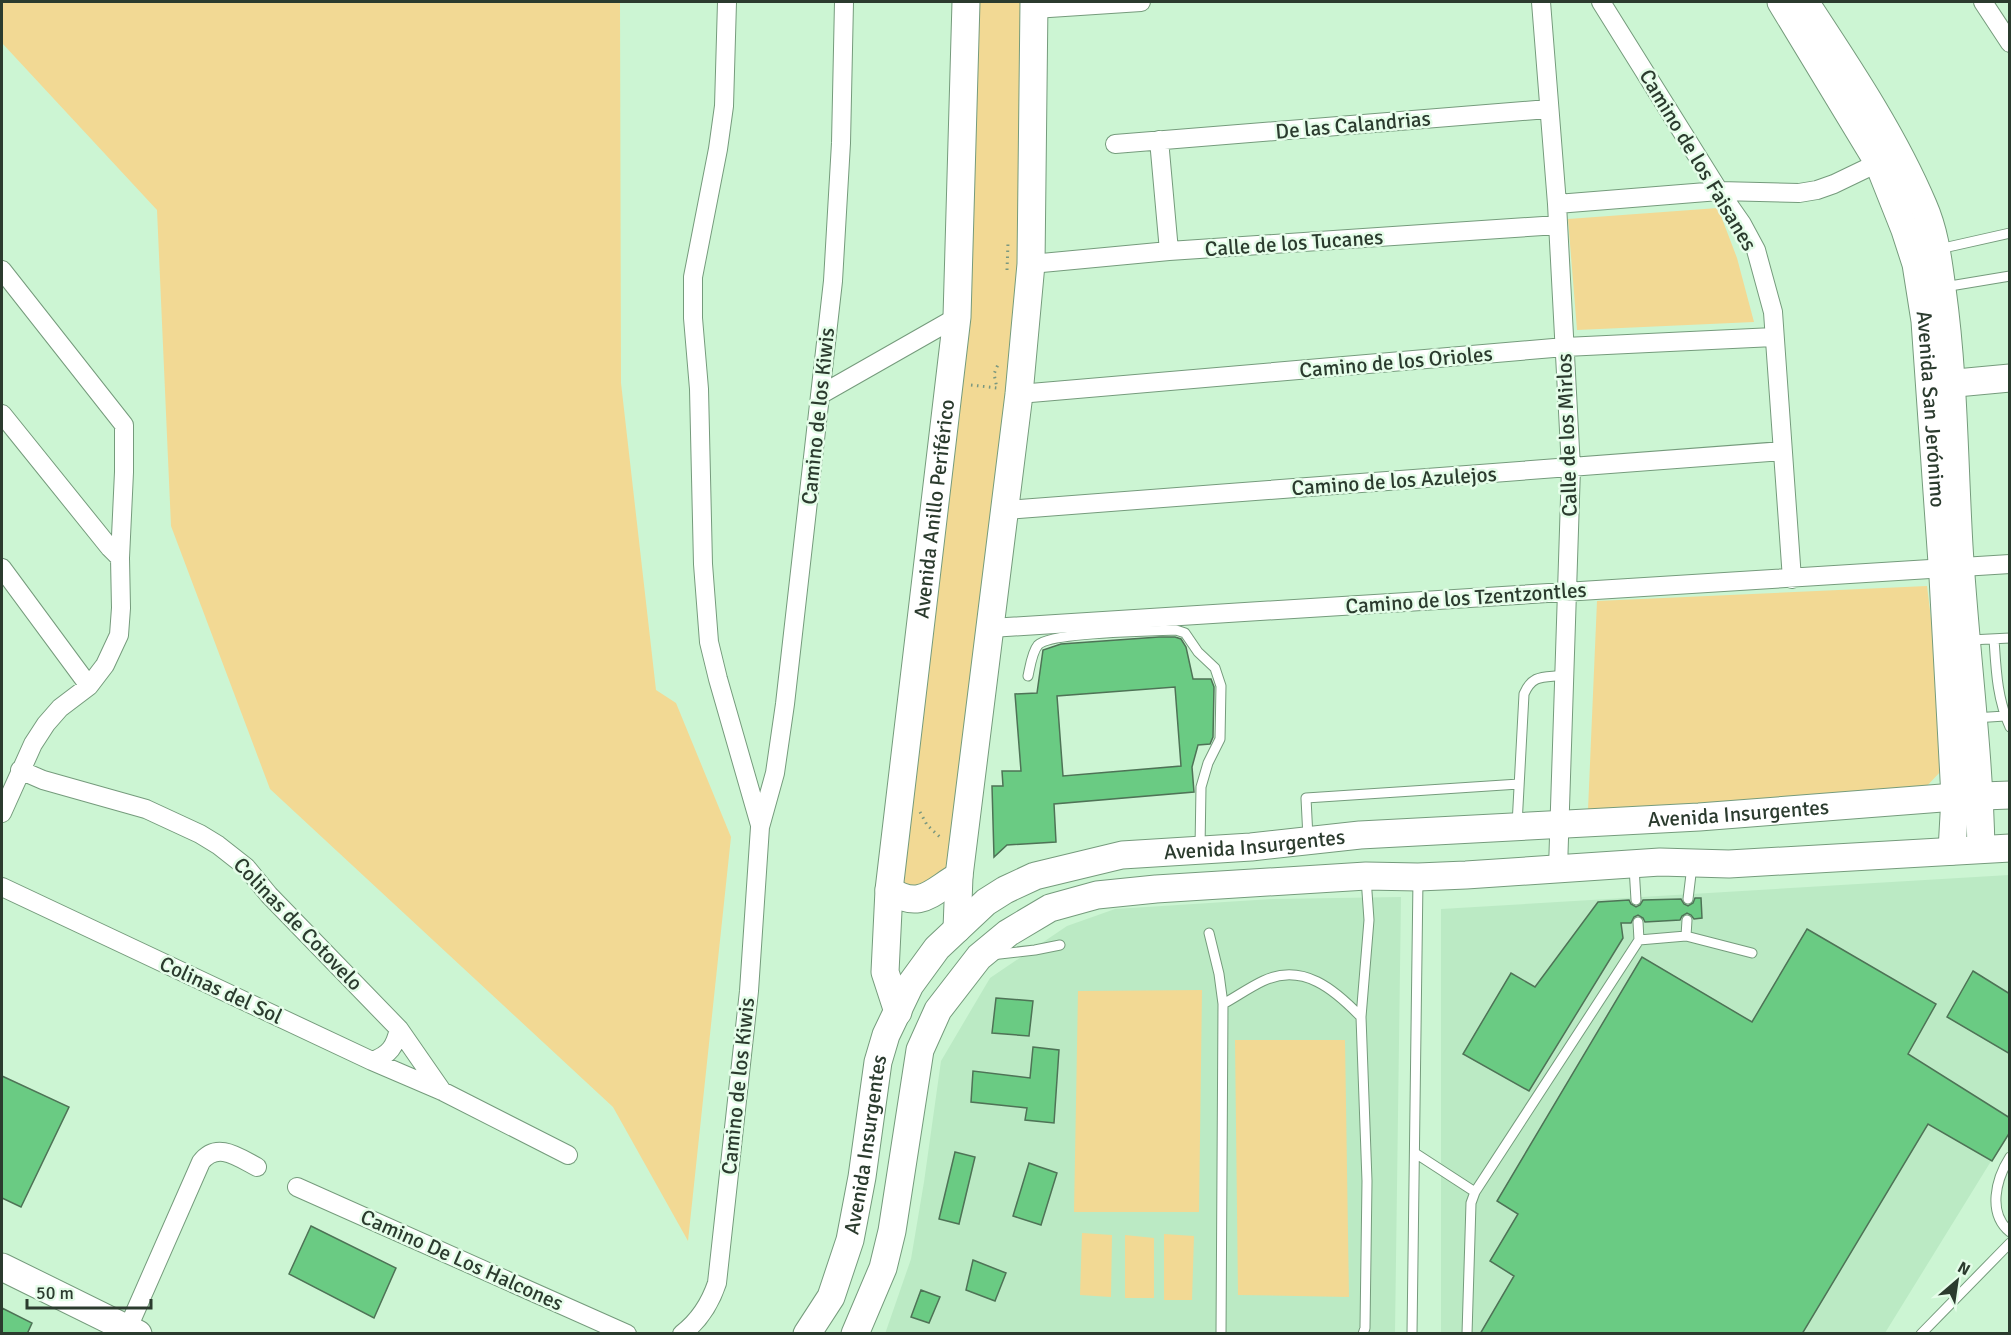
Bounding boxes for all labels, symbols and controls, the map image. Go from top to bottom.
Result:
street label: Camino de los Faisanes [1634,65,1762,255]
street label: De las Calandrias [1274,105,1432,145]
street label: Calle de los Tucanes [1204,224,1384,262]
street label: Avenida San Jerónimo [1911,309,1951,508]
street label: Camino de los Kiwis [796,326,840,506]
street label: Camino de los Orioles [1298,341,1494,383]
street label: Calle de los Mirlos [1551,353,1583,517]
street label: Avenida Anillo Periférico [908,398,960,620]
street label: Camino de los Azulejos [1291,461,1497,501]
street label: Camino de los Tzentzontles [1345,577,1587,619]
street label: Avenida Insurgentes [1647,794,1830,833]
street label: Avenida Insurgentes [1163,824,1346,865]
street label: Colinas de Cotovelo [228,852,368,996]
street label: Colinas del Sol [156,950,286,1030]
street label: Camino de los Kiwis [716,996,760,1176]
street label: Avenida Insurgentes [838,1051,893,1237]
street label: Camino De Los Halcones [357,1204,567,1316]
north arrow [1927,1251,1987,1311]
text: N [1954,1257,1974,1280]
scale bar [27,1272,152,1310]
text: 50 m [36,1282,74,1304]

